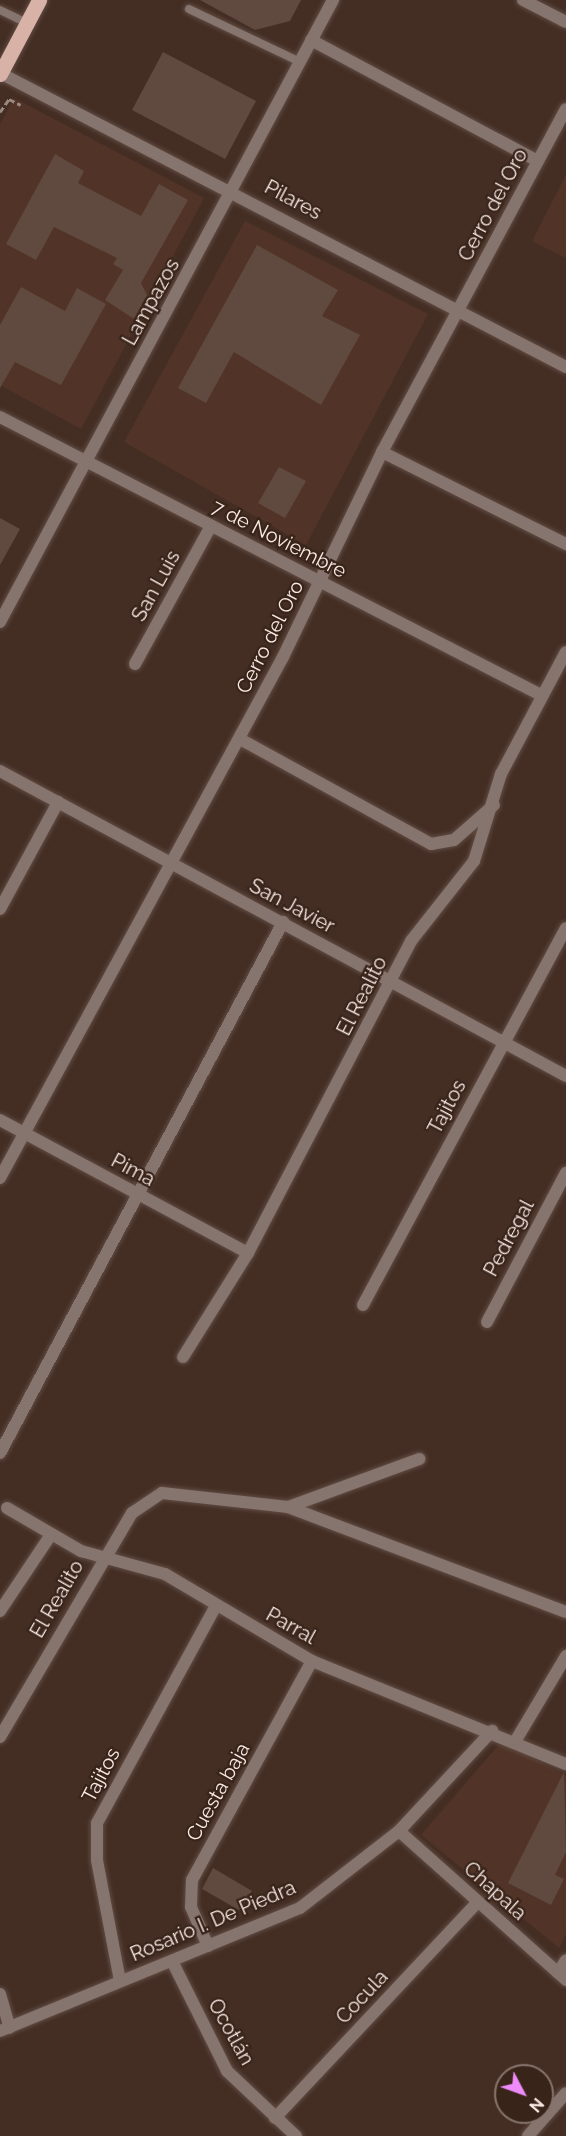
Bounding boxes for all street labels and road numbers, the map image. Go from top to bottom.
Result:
street label: Cerro del Oro [453,144,533,266]
street label: Pilares [260,175,326,225]
street label: Lampazos [117,254,185,350]
street label: 7 de Noviembre [208,495,350,583]
street label: San Luis [127,546,185,626]
street label: Cerro del Oro [231,576,309,698]
street label: San Javier [245,873,339,939]
street label: El Realito [332,952,392,1040]
street label: Tajitos [423,1076,471,1138]
street label: Pima [107,1149,159,1191]
street label: Pedregal [479,1195,539,1281]
street label: El Realito [25,1556,89,1642]
street label: Parral [262,1603,320,1649]
street label: Cuesta baja [181,1739,255,1845]
street label: Tajitos [77,1744,125,1806]
street label: Chapala [459,1857,531,1925]
street label: Rosario I. De Piedra [127,1875,299,1967]
street label: Cocula [331,1965,393,2029]
street label: Ocotlán [203,1995,259,2069]

